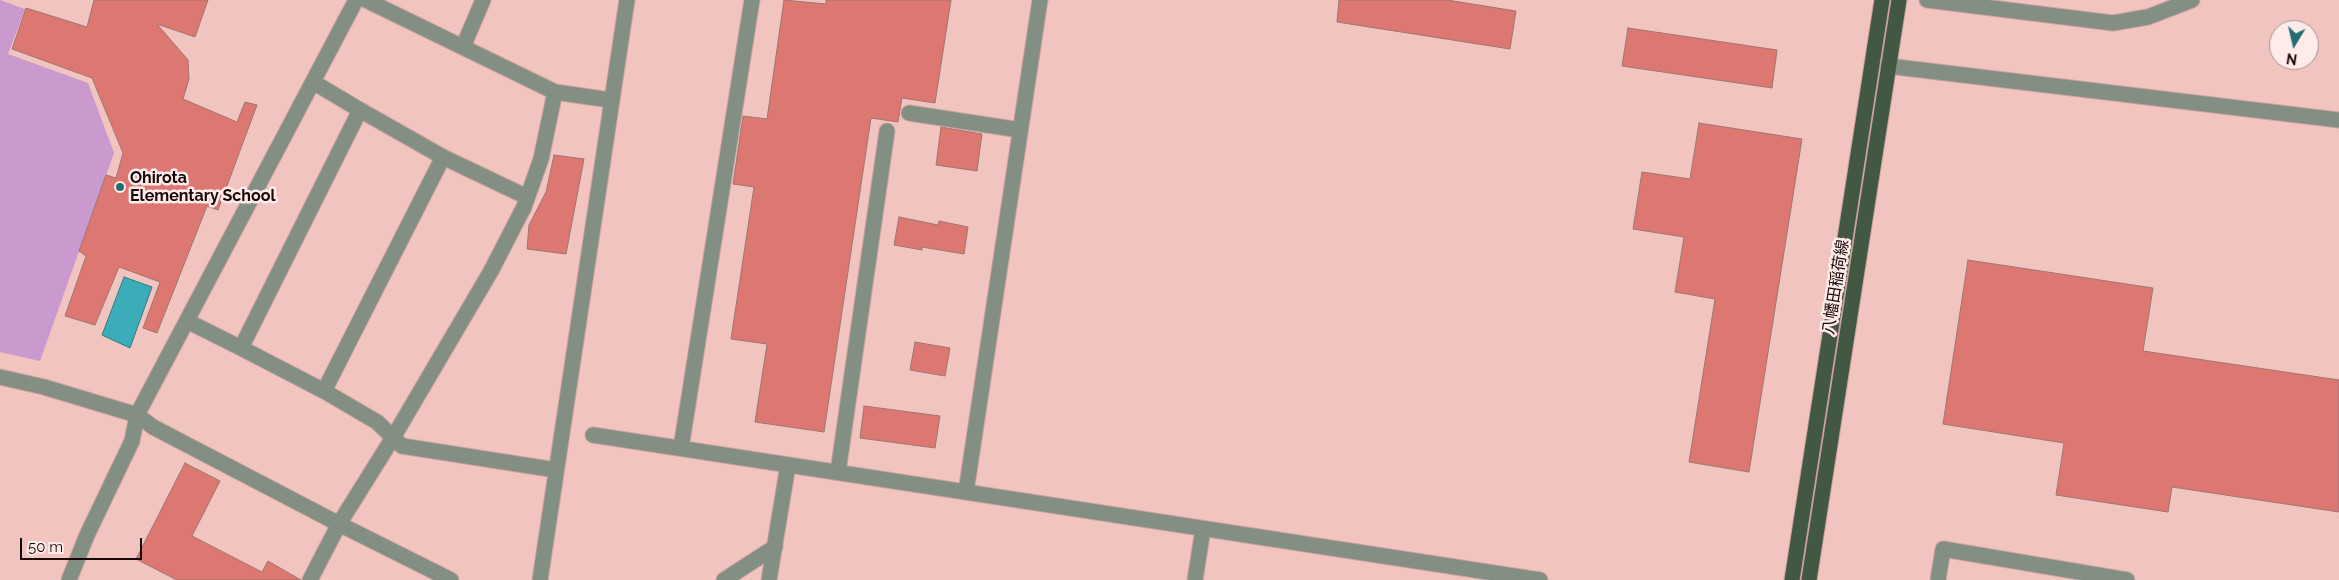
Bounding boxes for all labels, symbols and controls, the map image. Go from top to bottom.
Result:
north arrow [2269,20,2319,70]
text: N [2285,50,2298,68]
place label: Ohirota Elementary School [130,168,275,206]
marker: Ohirota Elementary School [114,181,126,193]
street label: 八幡田稲荷線 [1819,238,1853,336]
scale bar [22,528,145,560]
text: 50 m [28,538,63,556]

